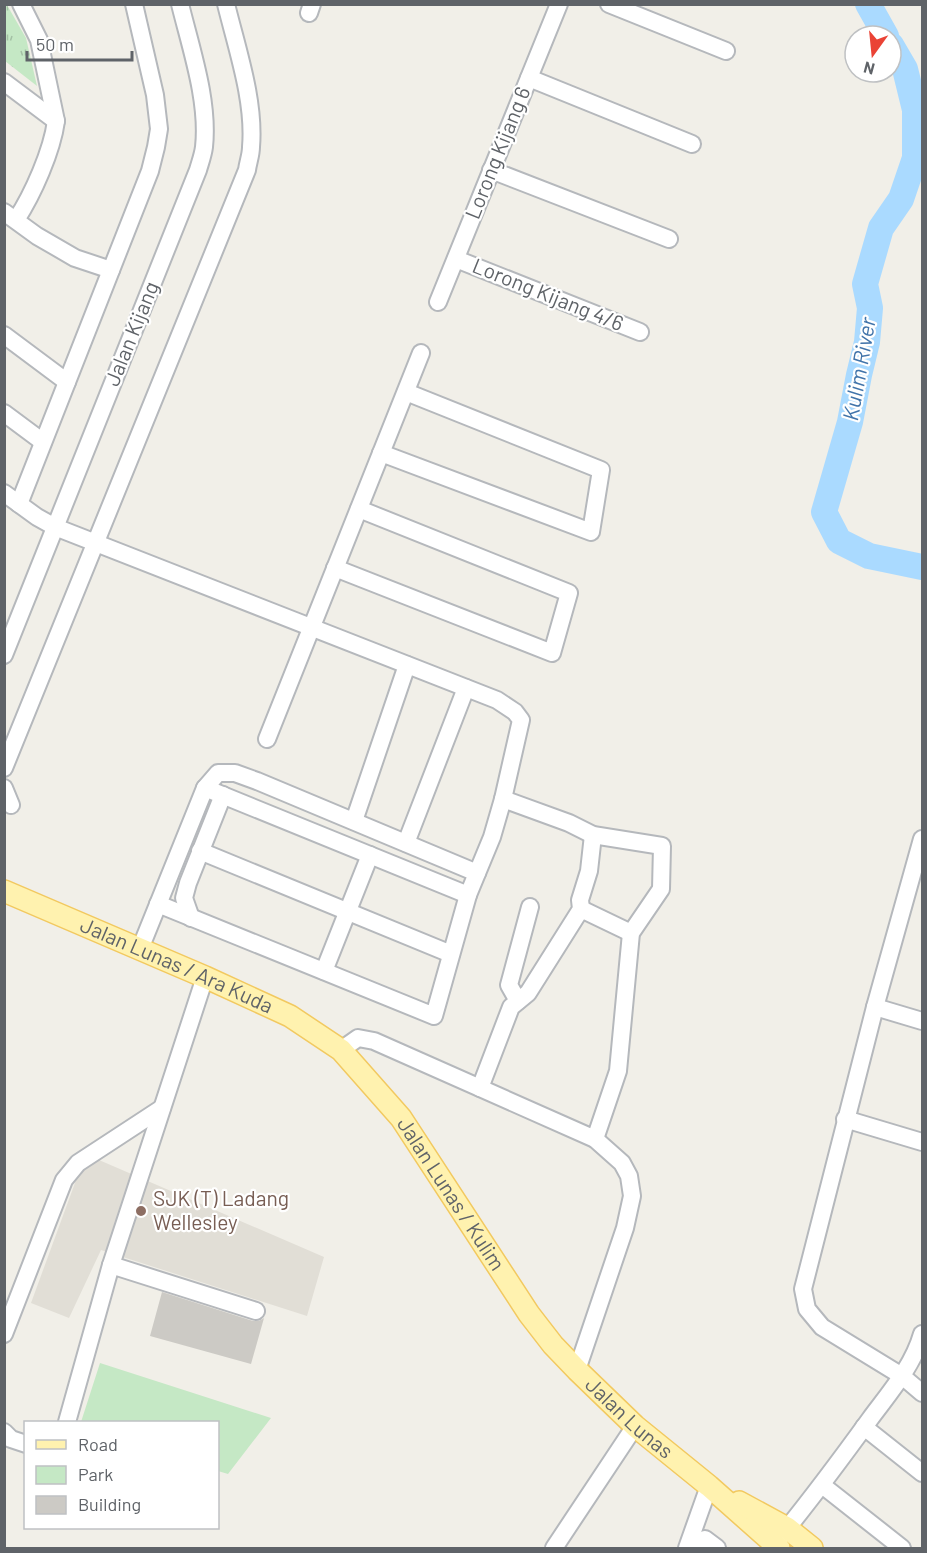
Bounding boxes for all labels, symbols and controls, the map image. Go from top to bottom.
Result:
scale bar [27,24,132,62]
north arrow [843,24,903,84]
text: 50 m [36,33,74,55]
text: N [861,58,877,80]
street label: Lorong Kijang 6 [459,83,535,222]
street label: Lorong Kijang 4/6 [469,252,628,335]
street label: Jalan Kijang [98,278,163,389]
water label: Kulim River [836,314,880,422]
street label: Jalan Lunas / Ara Kuda [77,911,277,1018]
street label: Jalan Lunas / Kulim [393,1112,511,1275]
place label: SJK (T) Ladang Wellesley [153,1185,289,1234]
marker: SJK (T) Ladang Wellesley [134,1204,148,1218]
street label: Jalan Lunas [581,1371,679,1463]
legend [24,1421,219,1529]
text: Road [78,1433,118,1455]
text: Park [78,1463,113,1485]
text: Building [78,1493,141,1515]

